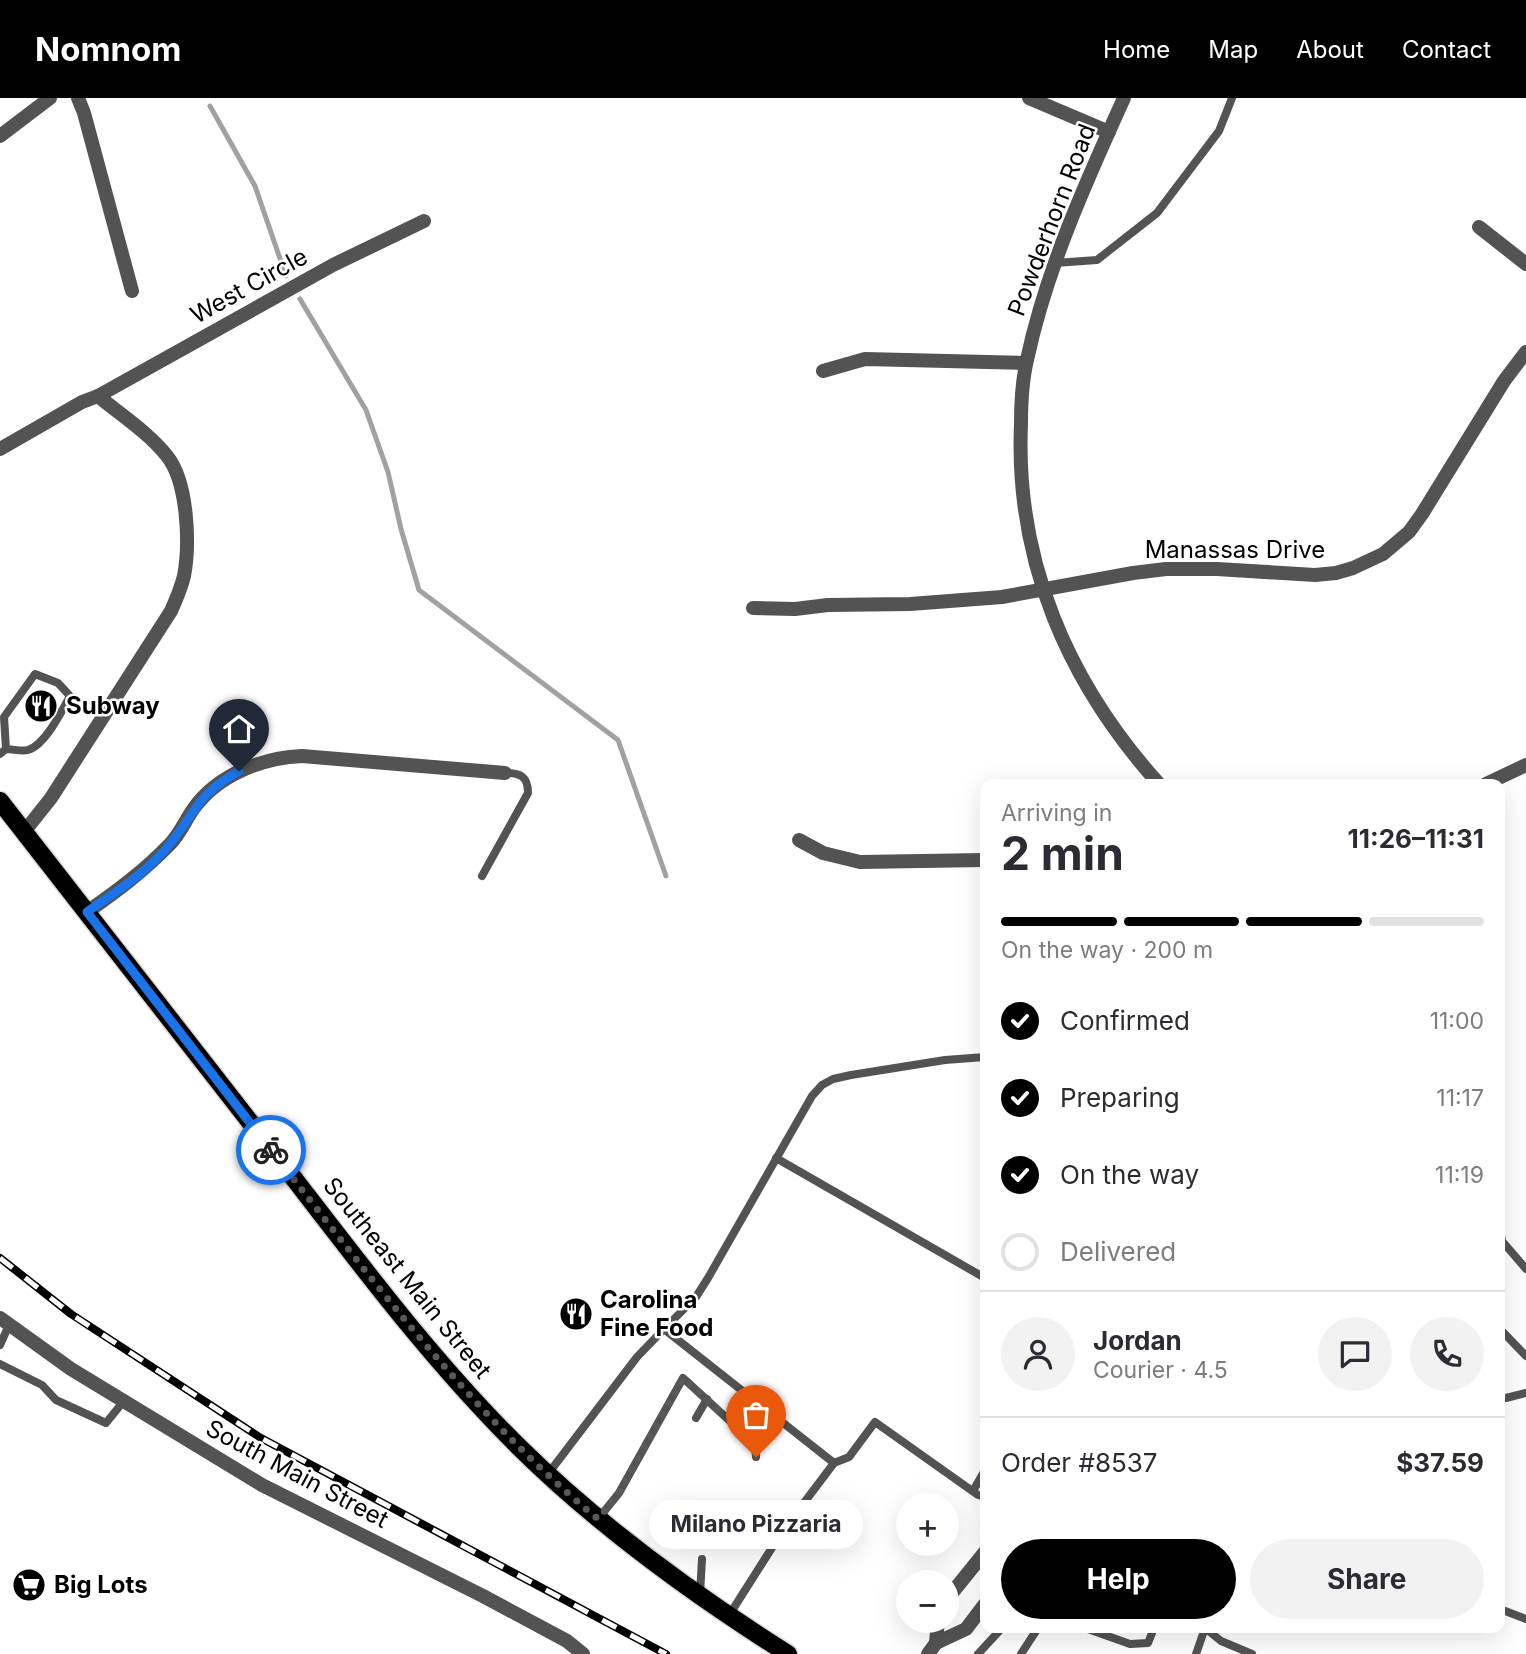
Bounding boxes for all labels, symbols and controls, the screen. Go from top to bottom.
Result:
text: Nomnom [35,29,181,69]
text: Home [1103,35,1170,64]
text: Map [1208,35,1258,64]
text: About [1296,35,1364,64]
text: Contact [1402,35,1491,64]
street label: Powderhorn Road [1002,120,1101,320]
street label: West Circle [185,242,312,330]
street label: Manassas Drive [1145,535,1325,564]
restaurant icon: Subway [22,687,60,725]
place label: Subway [66,691,160,720]
pin [209,699,269,771]
icon: home [220,710,258,748]
text: Arriving in [1001,799,1112,827]
text: 11:26–11:31 [1348,823,1484,854]
text: 2 min [1001,825,1124,881]
text: On the way · 200 m [1001,936,1213,964]
icon: check [1001,1002,1039,1040]
text: Confirmed [1060,1005,1190,1036]
text: 11:00 [1430,1007,1484,1035]
icon: check [1001,1079,1039,1117]
text: Preparing [1060,1082,1180,1113]
text: 11:17 [1436,1084,1484,1112]
courier [236,1115,306,1185]
icon: bike [252,1131,290,1169]
icon: check [1001,1156,1039,1194]
text: On the way [1060,1159,1199,1190]
text: 11:19 [1435,1161,1484,1189]
street label: Southeast Main Street [317,1171,498,1384]
text: Delivered [1060,1236,1176,1267]
place label: Carolina Fine Food [600,1285,713,1342]
restaurant icon: Carolina Fine Food [557,1295,595,1333]
button: person [1001,1317,1075,1391]
button: chat [1318,1317,1392,1391]
button: phone [1410,1317,1484,1391]
text: Jordan [1093,1325,1182,1356]
text: Courier · 4.5 [1093,1356,1228,1384]
pin [726,1385,786,1457]
icon: bag [737,1396,775,1434]
street label: South Main Street [201,1413,394,1534]
text: Order #8537 [1001,1447,1158,1478]
text: $37.59 [1396,1447,1484,1478]
map controls [896,1493,959,1633]
button: + [896,1493,959,1556]
callout: Milano Pizzaria [649,1499,863,1548]
text: Milano Pizzaria [670,1510,842,1538]
button: Help [1001,1539,1236,1619]
button: Share [1250,1539,1484,1619]
supermarket icon: Big Lots [10,1566,48,1604]
place label: Big Lots [54,1570,148,1599]
button: − [896,1570,959,1633]

